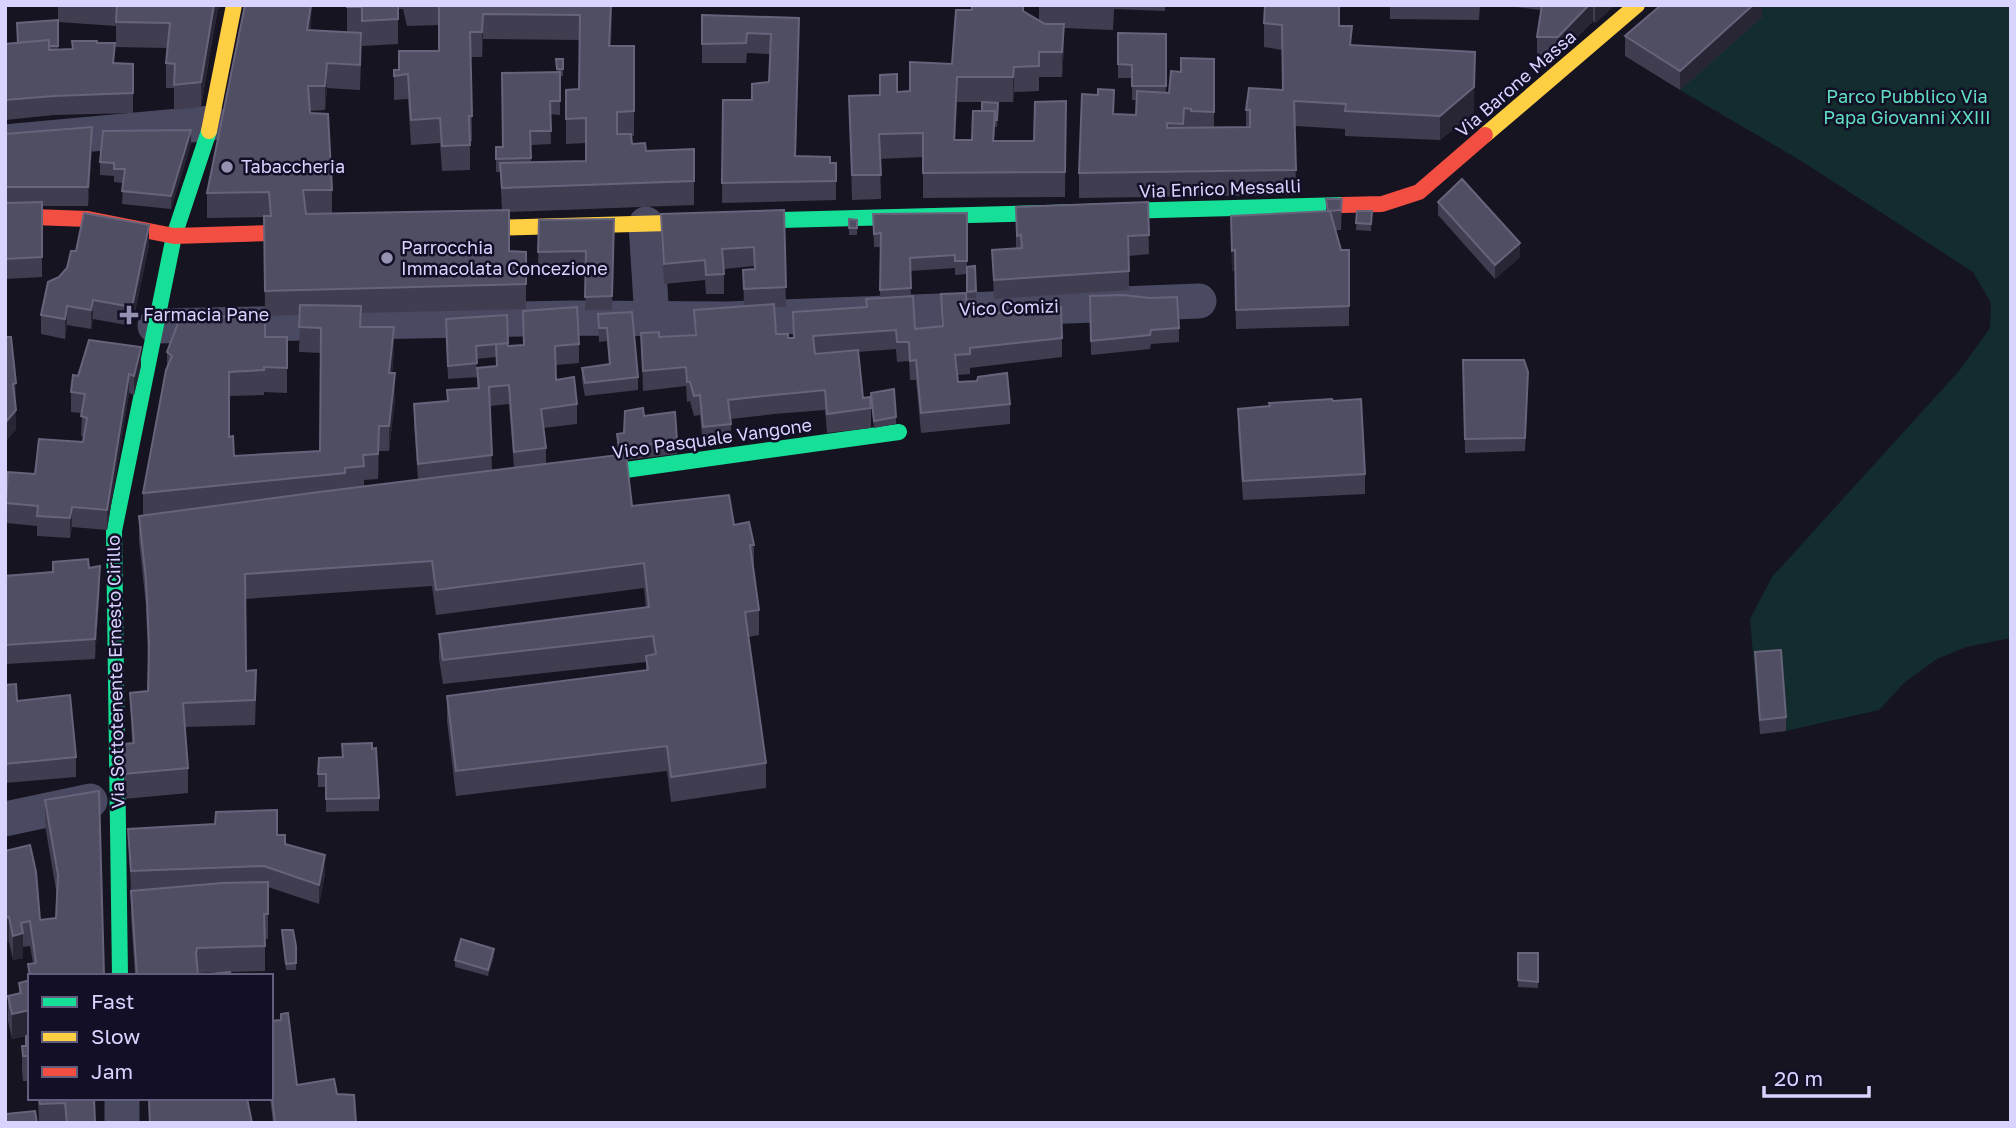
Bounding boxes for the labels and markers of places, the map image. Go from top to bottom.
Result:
place label: Tabaccheria [241,155,345,177]
marker: Tabaccheria [219,159,235,175]
place label: Parrocchia Immacolata Concezione [401,236,608,279]
marker: Parrocchia Immacolata Concezione [379,250,395,266]
place label: Farmacia Pane [143,303,269,325]
marker: Farmacia Pane [121,307,137,323]

